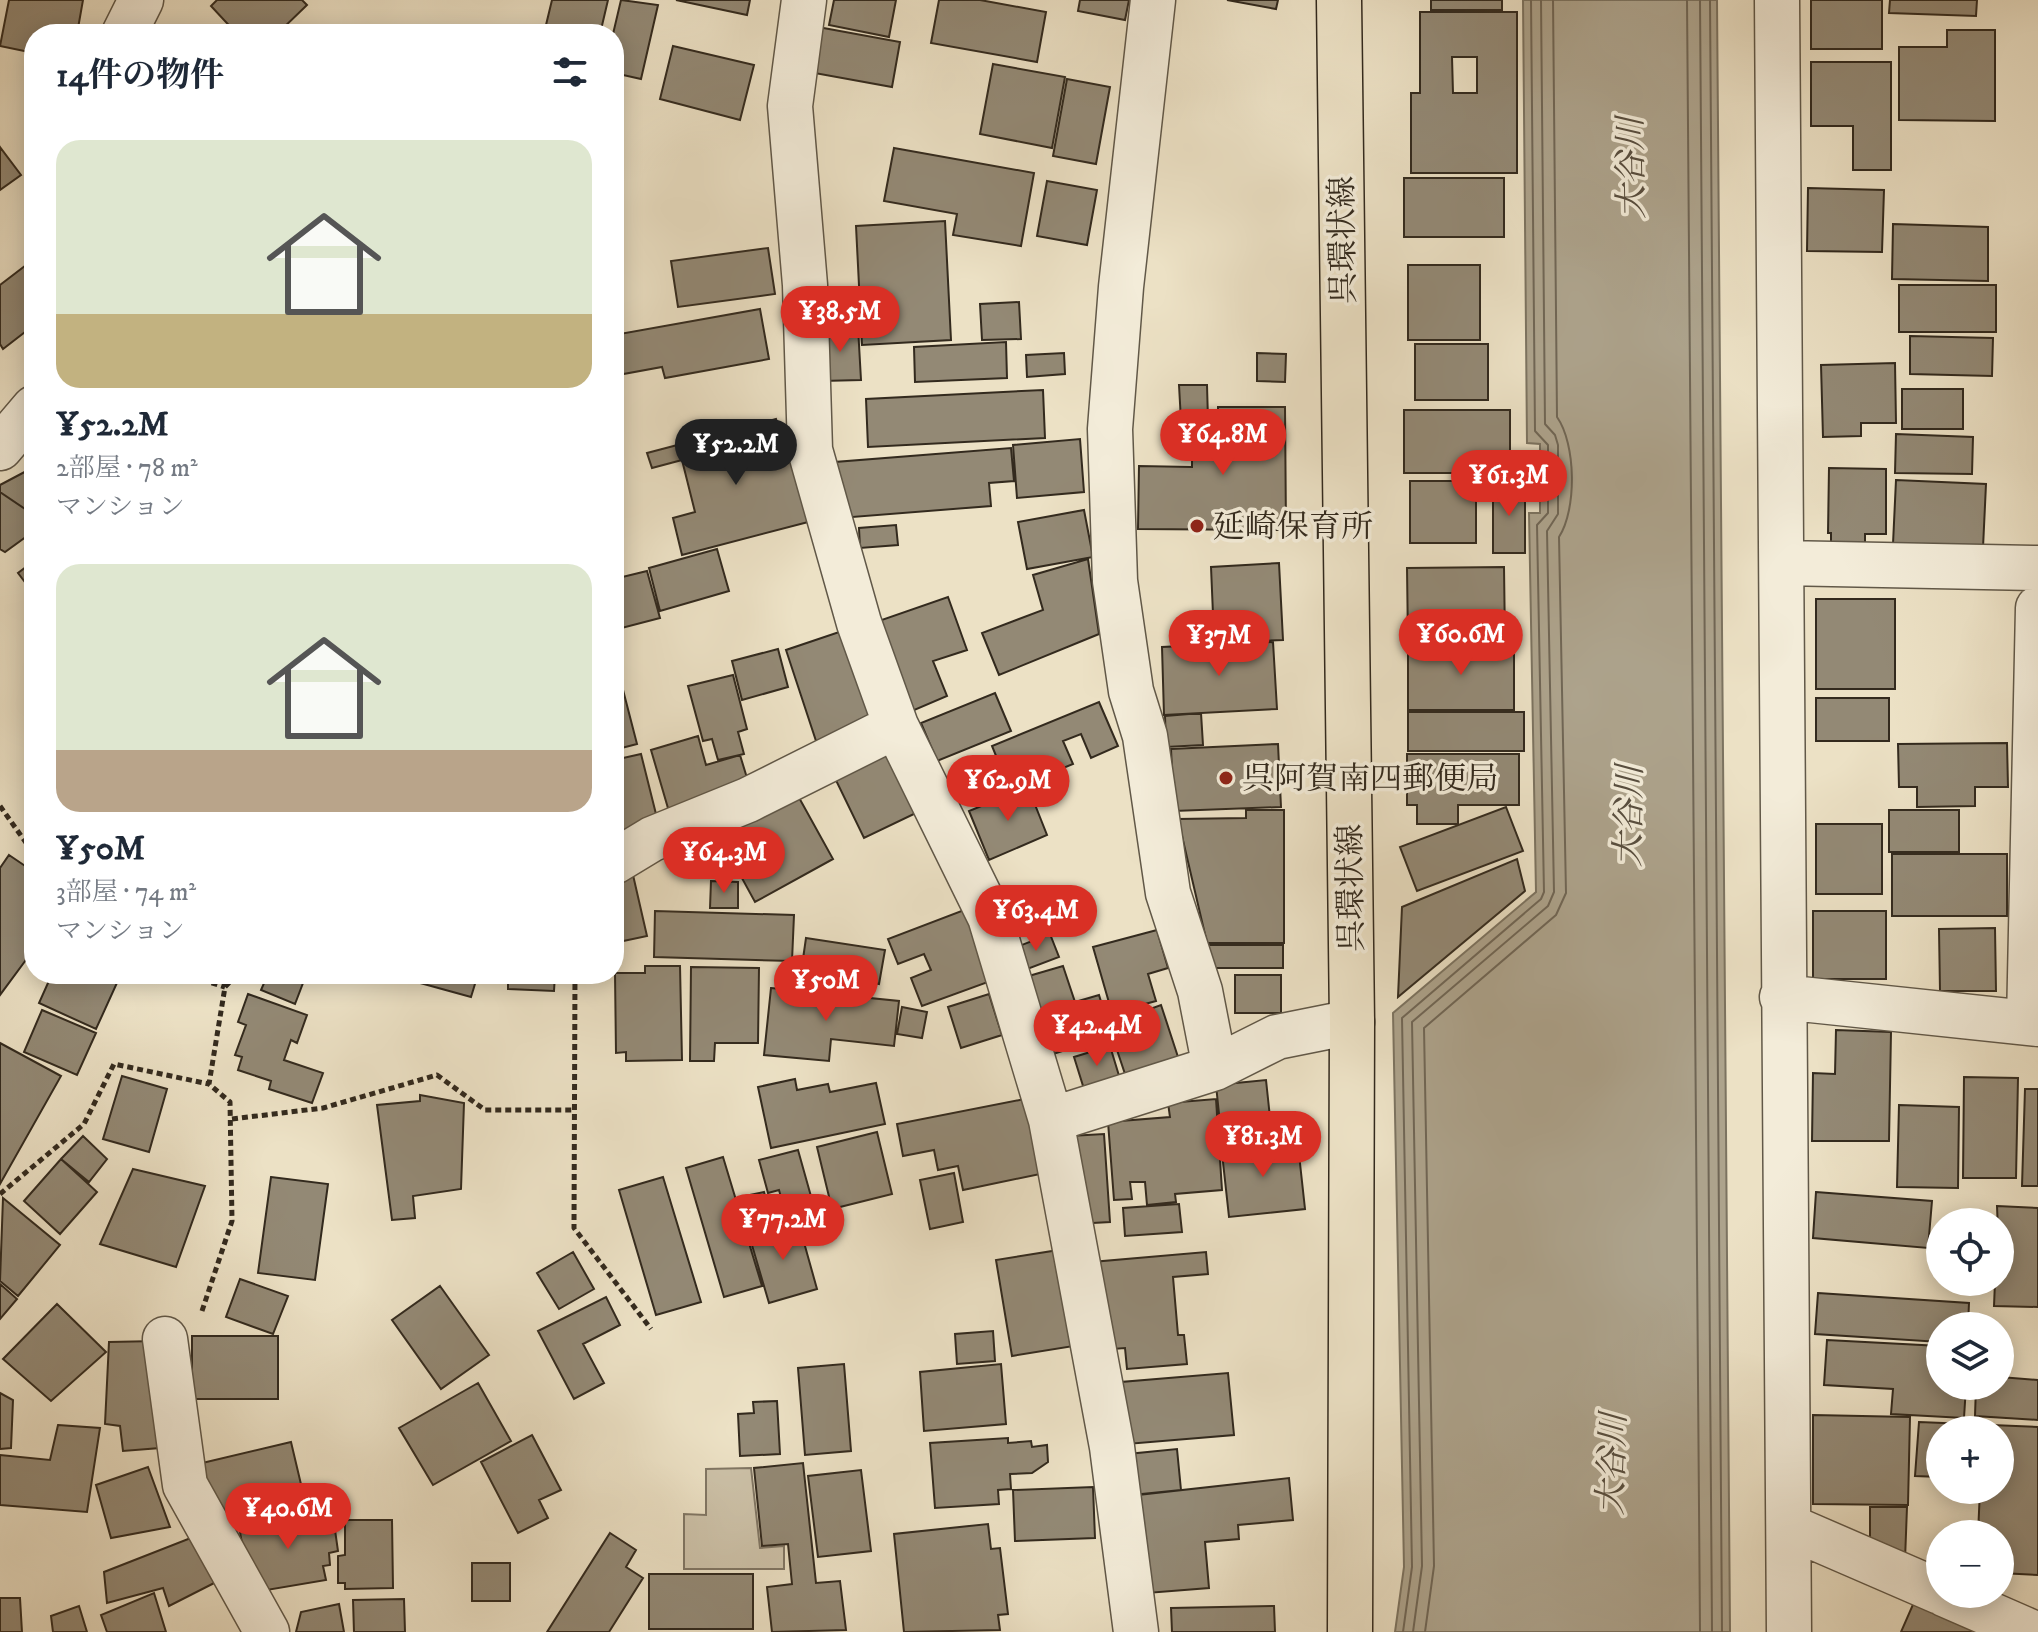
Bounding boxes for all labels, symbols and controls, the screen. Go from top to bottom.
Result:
icon: filters [548,50,592,94]
text: 14件の物件 [56,55,224,97]
water label: 大谷川 [1610,113,1654,219]
street label: 呉環状線 [1323,176,1365,304]
icon: home [252,192,396,336]
pin: ¥38.5M [775,286,905,354]
text: ¥38.5M [799,295,881,328]
text: ¥52.2M [56,404,169,446]
pin: ¥64.8M [1158,409,1288,477]
text: ¥64.8M [1178,418,1268,451]
pin: ¥52.2M [671,419,801,487]
text: ¥52.2M [693,428,779,461]
pin: ¥61.3M [1444,450,1574,518]
text: 2部屋 · 78 m² [56,452,198,485]
text: ¥61.3M [1469,459,1549,492]
text: マンション [56,491,185,524]
place label: 延崎保育所 [1213,508,1373,548]
marker: 延崎保育所 [1188,517,1206,535]
pin: ¥60.6M [1396,609,1526,677]
pin: ¥37M [1172,610,1266,678]
icon: home [252,616,396,760]
text: ¥60.6M [1417,618,1505,651]
text: ¥37M [1187,619,1251,652]
pin: ¥62.9M [943,755,1073,823]
place label: 呉阿賀南四郵便局 [1242,760,1498,800]
water label: 大谷川 [1608,761,1652,867]
text: ¥62.9M [964,764,1052,797]
marker: 呉阿賀南四郵便局 [1217,769,1235,787]
street label: 呉環状線 [1331,824,1373,952]
pin: ¥64.3M [659,827,789,895]
text: ¥50M [56,828,145,870]
text: ¥64.3M [681,836,767,869]
text: 3部屋 · 74 m² [56,876,196,909]
pin: ¥63.4M [971,885,1101,953]
text: ¥63.4M [993,894,1079,927]
text: マンション [56,915,185,948]
pin: ¥50M [779,955,873,1023]
text: ¥50M [792,964,860,997]
pin: ¥42.4M [1032,1000,1162,1068]
text: ¥42.4M [1052,1009,1142,1042]
pin: ¥81.3M [1198,1111,1328,1179]
text: ¥81.3M [1223,1120,1303,1153]
pin: ¥77.2M [718,1194,848,1262]
text: ¥77.2M [739,1203,827,1236]
map controls [1926,1208,2014,1608]
button: locate [1926,1208,2014,1296]
button: layers [1926,1312,2014,1400]
water label: 大谷川 [1590,1408,1636,1516]
button: + [1926,1416,2014,1504]
pin: ¥40.6M [223,1483,353,1551]
text: ¥40.6M [243,1492,333,1525]
button: − [1926,1520,2014,1608]

